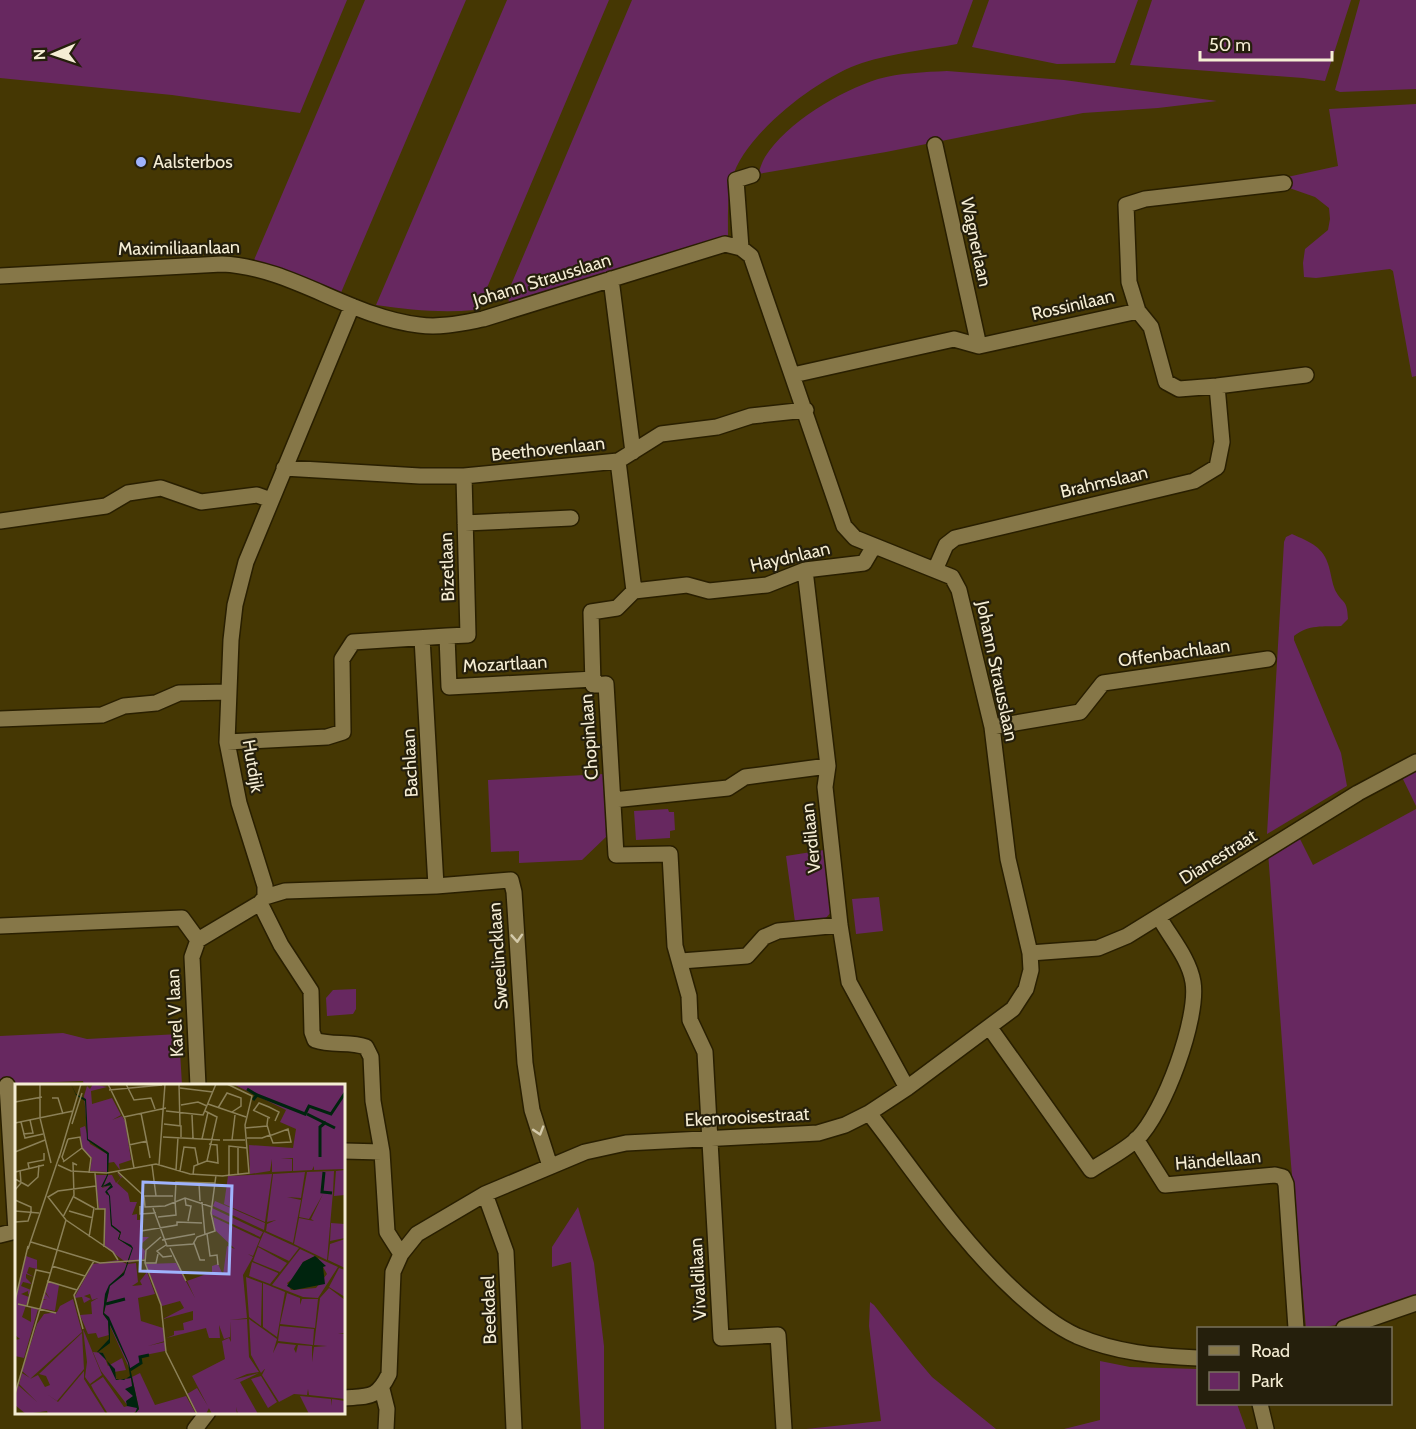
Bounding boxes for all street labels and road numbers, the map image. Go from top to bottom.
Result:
street label: Wagnerlaan [956,195,996,289]
street label: Maximiliaanlaan [118,236,240,260]
street label: Johann Strausslaan [469,249,614,312]
street label: Rossinilaan [1029,285,1117,325]
street label: Beethovenlaan [490,432,606,466]
street label: Brahmslaan [1058,461,1150,503]
street label: Bizetlaan [435,532,459,602]
street label: Haydnlaan [748,537,832,577]
street label: Johann Strausslaan [971,598,1023,743]
street label: Offenbachlaan [1117,634,1231,672]
street label: Mozartlaan [462,651,548,677]
street label: Chopinlaan [575,693,603,781]
street label: Bachlaan [397,728,423,798]
street label: Hutdijk [238,738,269,795]
street label: Verdilaan [796,802,826,874]
street label: Dianestraat [1175,825,1261,889]
street label: Sweelincklaan [483,902,513,1010]
street label: Karel V laan [162,968,188,1058]
street label: Ekenrooisestraat [684,1103,810,1131]
street label: Händellaan [1174,1145,1262,1175]
street label: Vivaldilaan [685,1237,711,1321]
street label: Beekdael [477,1274,501,1345]

